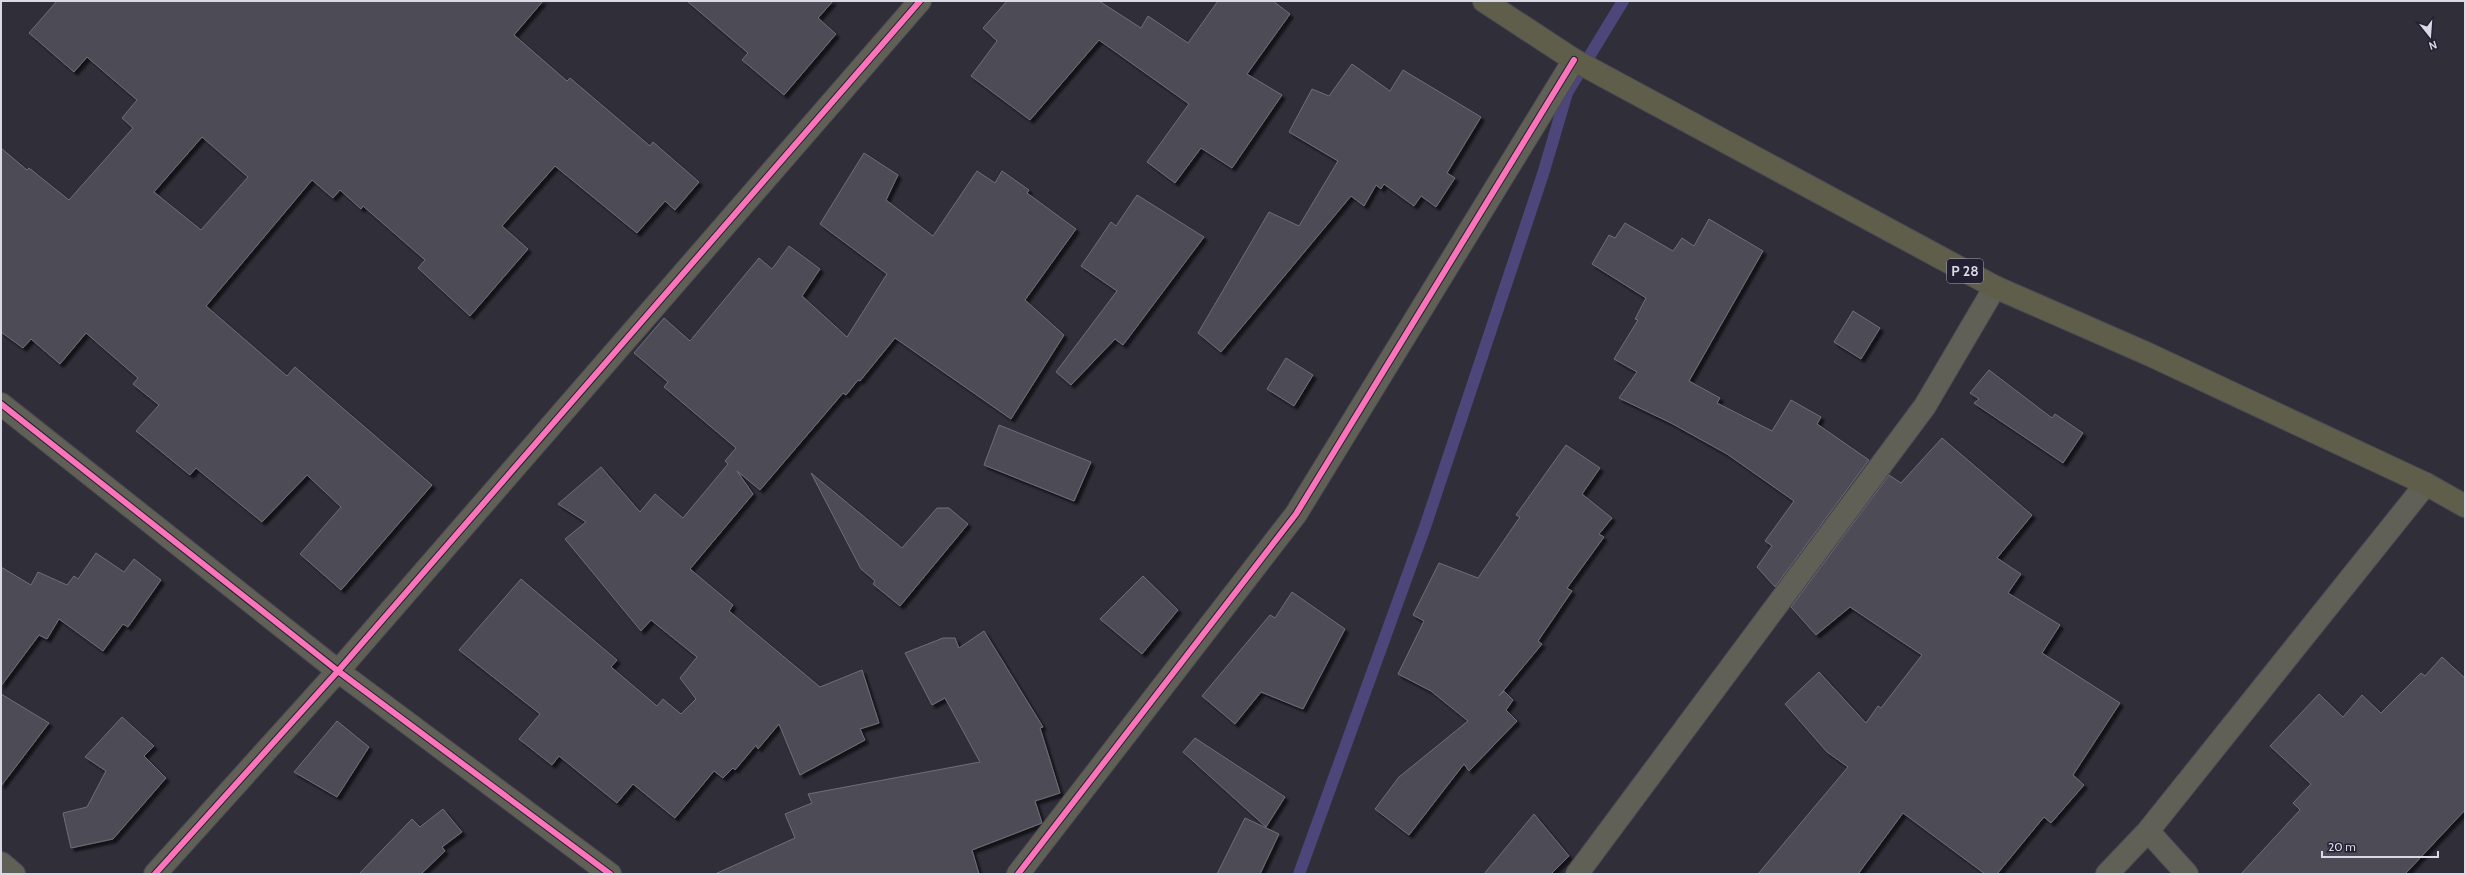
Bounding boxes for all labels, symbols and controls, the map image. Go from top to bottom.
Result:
north arrow [2410,16,2450,56]
text: N [2427,38,2439,53]
road number: P 28 [1947,259,1983,283]
scale bar [2322,833,2438,859]
text: 20 m [2328,839,2356,854]

